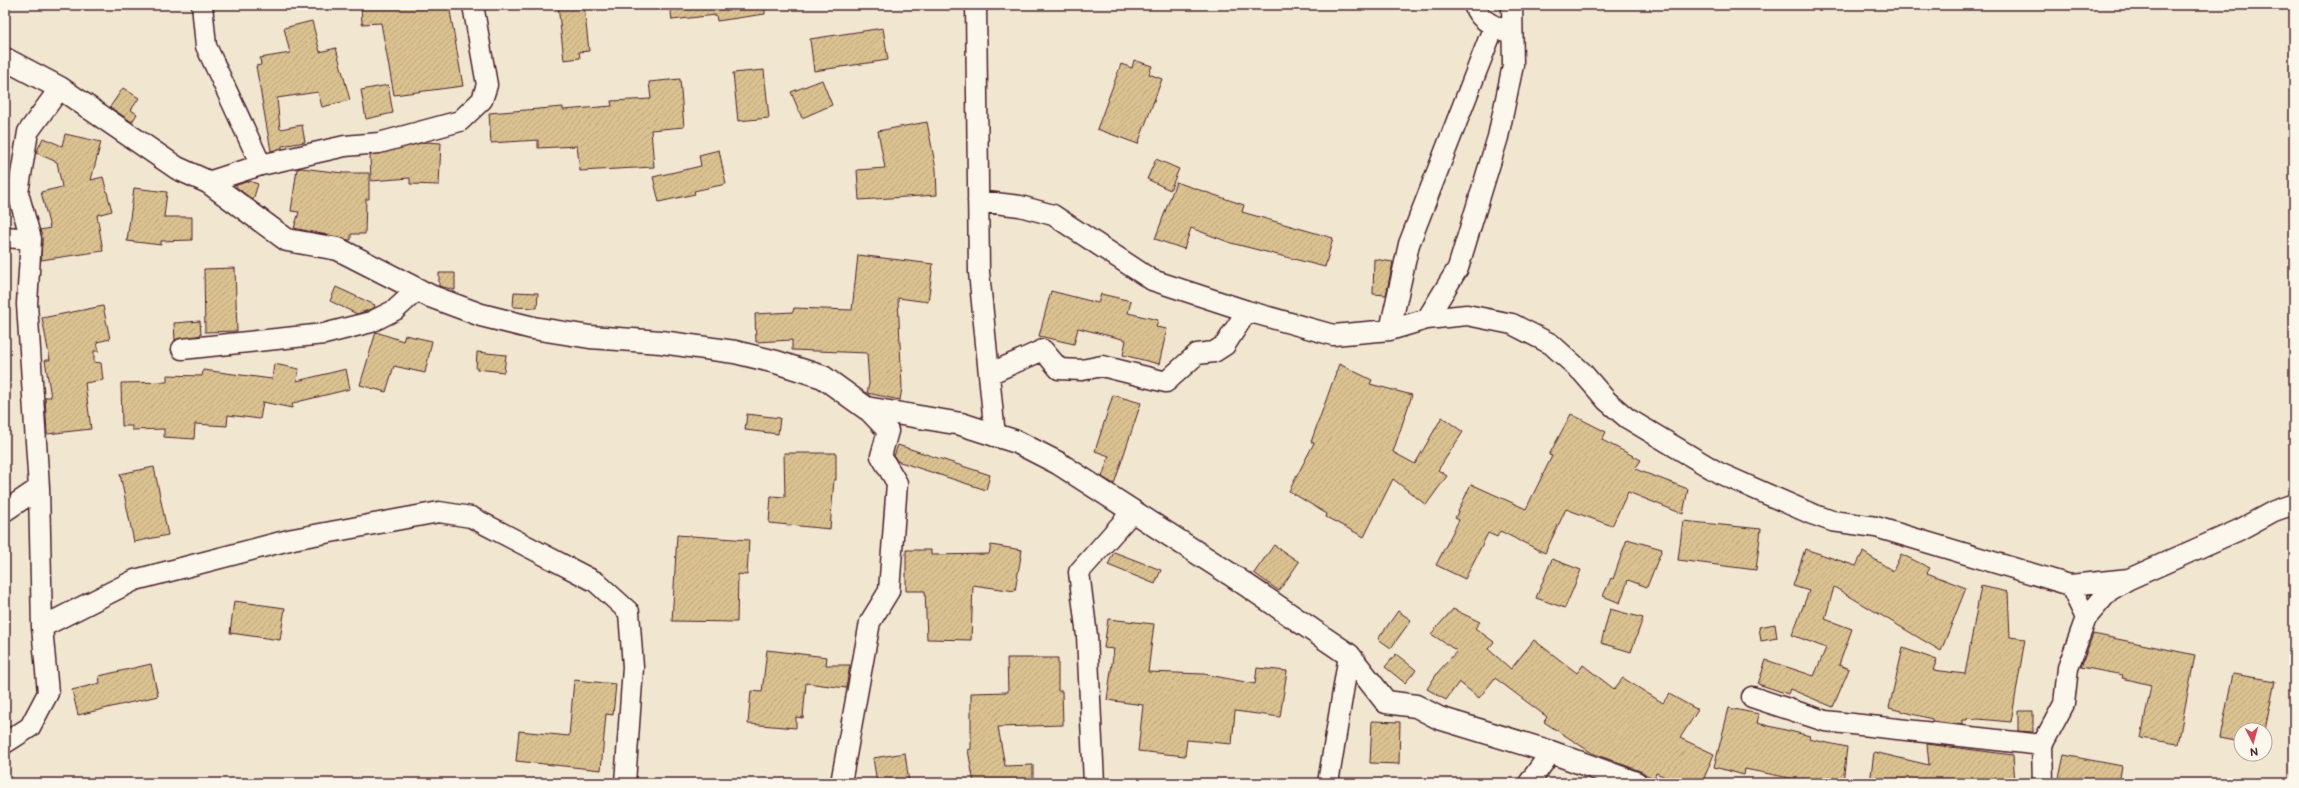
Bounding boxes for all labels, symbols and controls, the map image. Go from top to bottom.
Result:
north arrow [2233,722,2273,762]
text: N [2249,745,2259,758]

